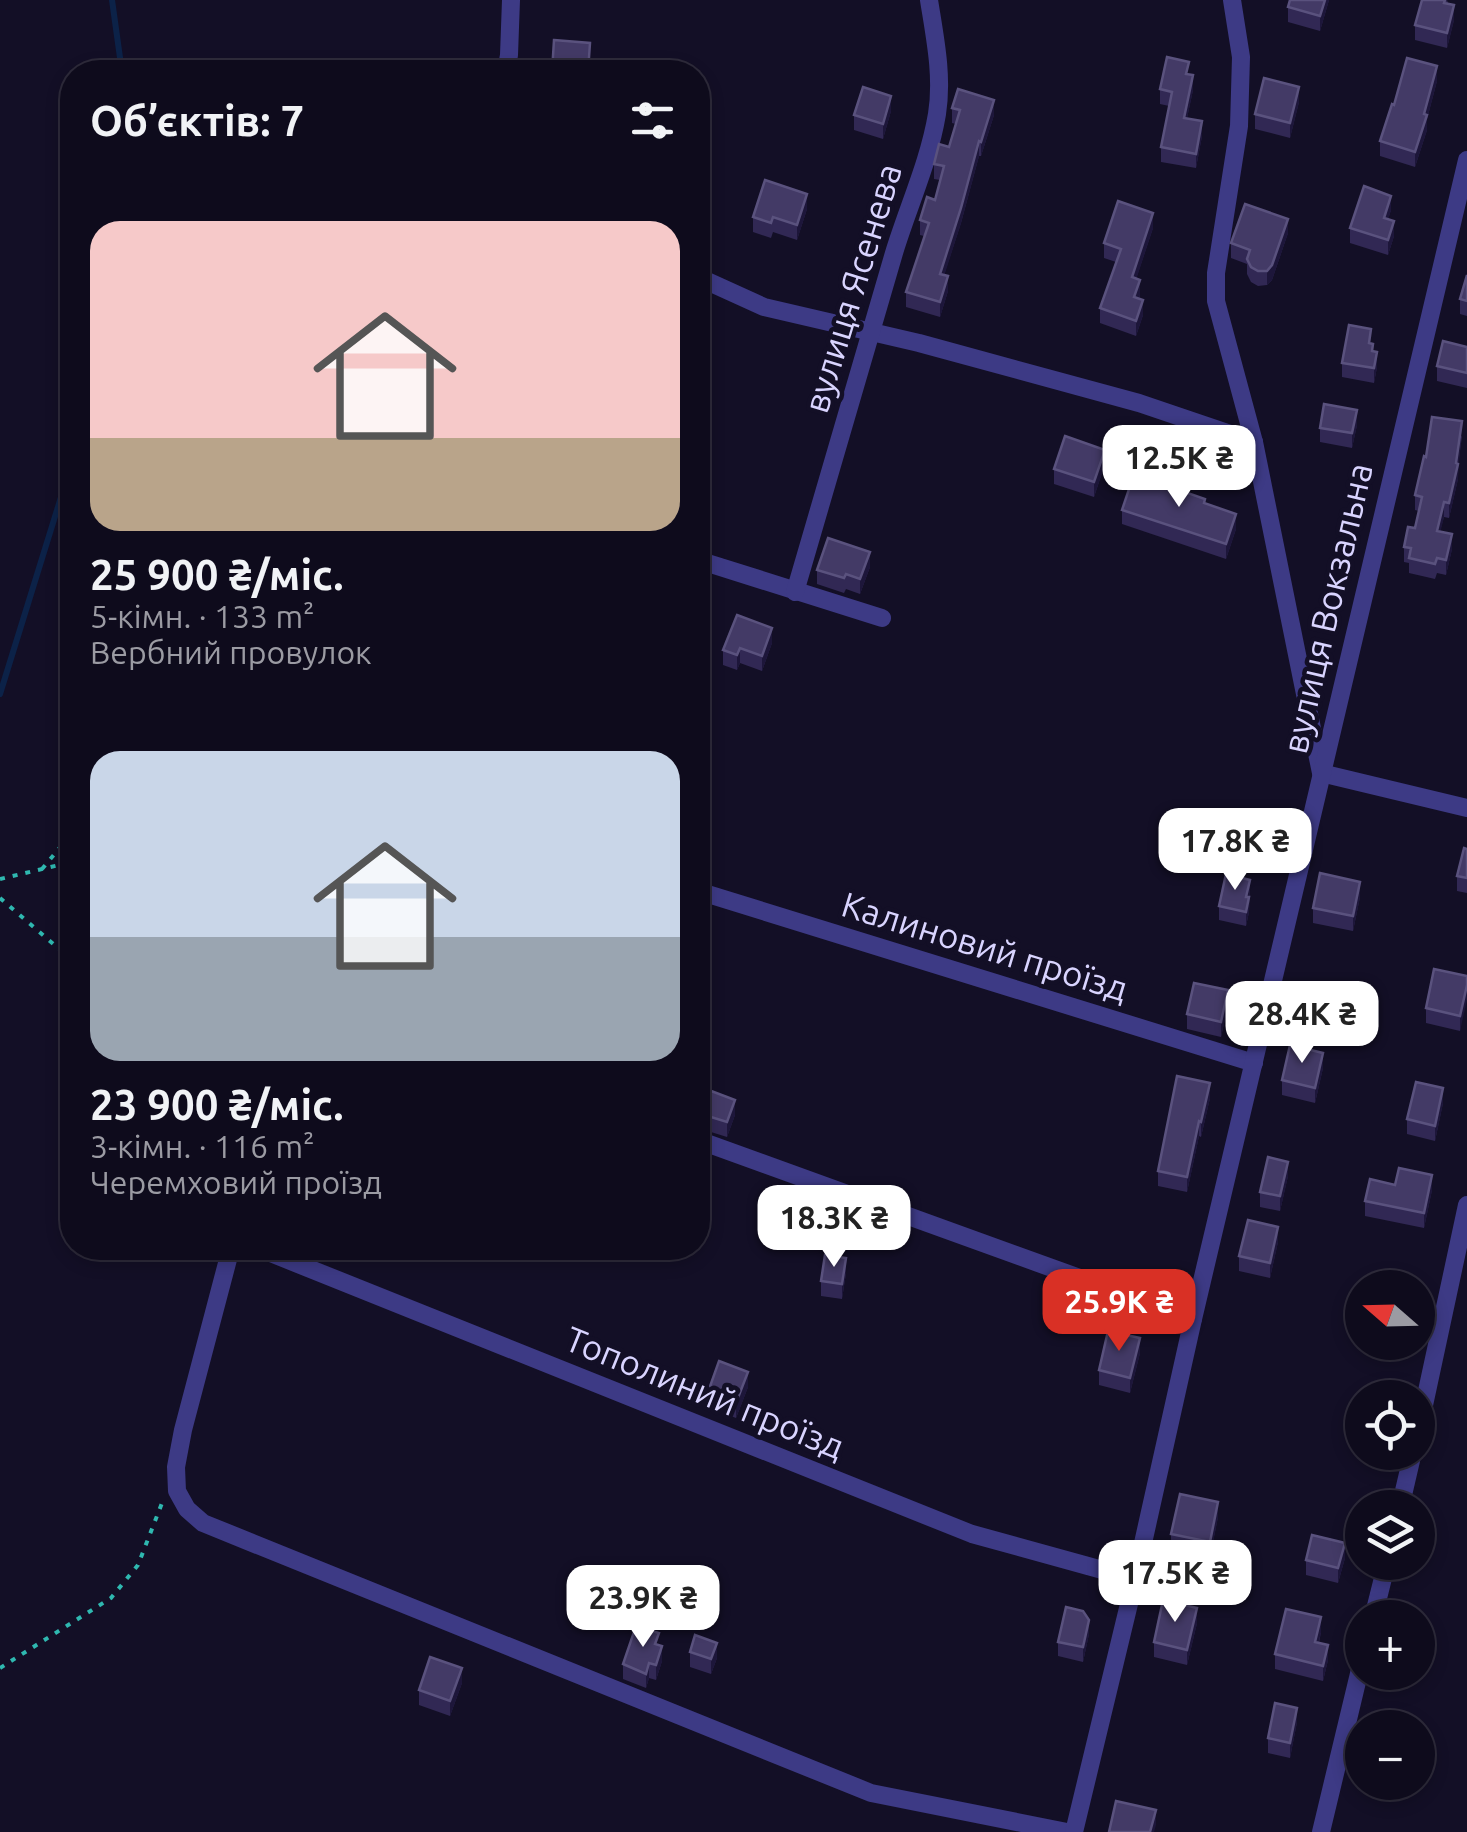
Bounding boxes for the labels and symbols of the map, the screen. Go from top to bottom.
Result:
street label: вулиця Ясенева [795,159,909,417]
pin: 12.5K ₴ [1087,425,1271,510]
street label: вулиця Вокзальна [1274,459,1380,757]
pin: 17.8K ₴ [1143,808,1327,893]
street label: Калиновий проїзд [837,883,1133,1009]
pin: 28.4K ₴ [1210,981,1394,1066]
pin: 18.3K ₴ [742,1185,926,1270]
pin: 25.9K ₴ [1027,1269,1211,1354]
north arrow [1345,1270,1435,1360]
street label: Тополиний проїзд [560,1318,850,1466]
pin: 17.5K ₴ [1083,1540,1267,1625]
pin: 23.9K ₴ [551,1565,735,1650]

